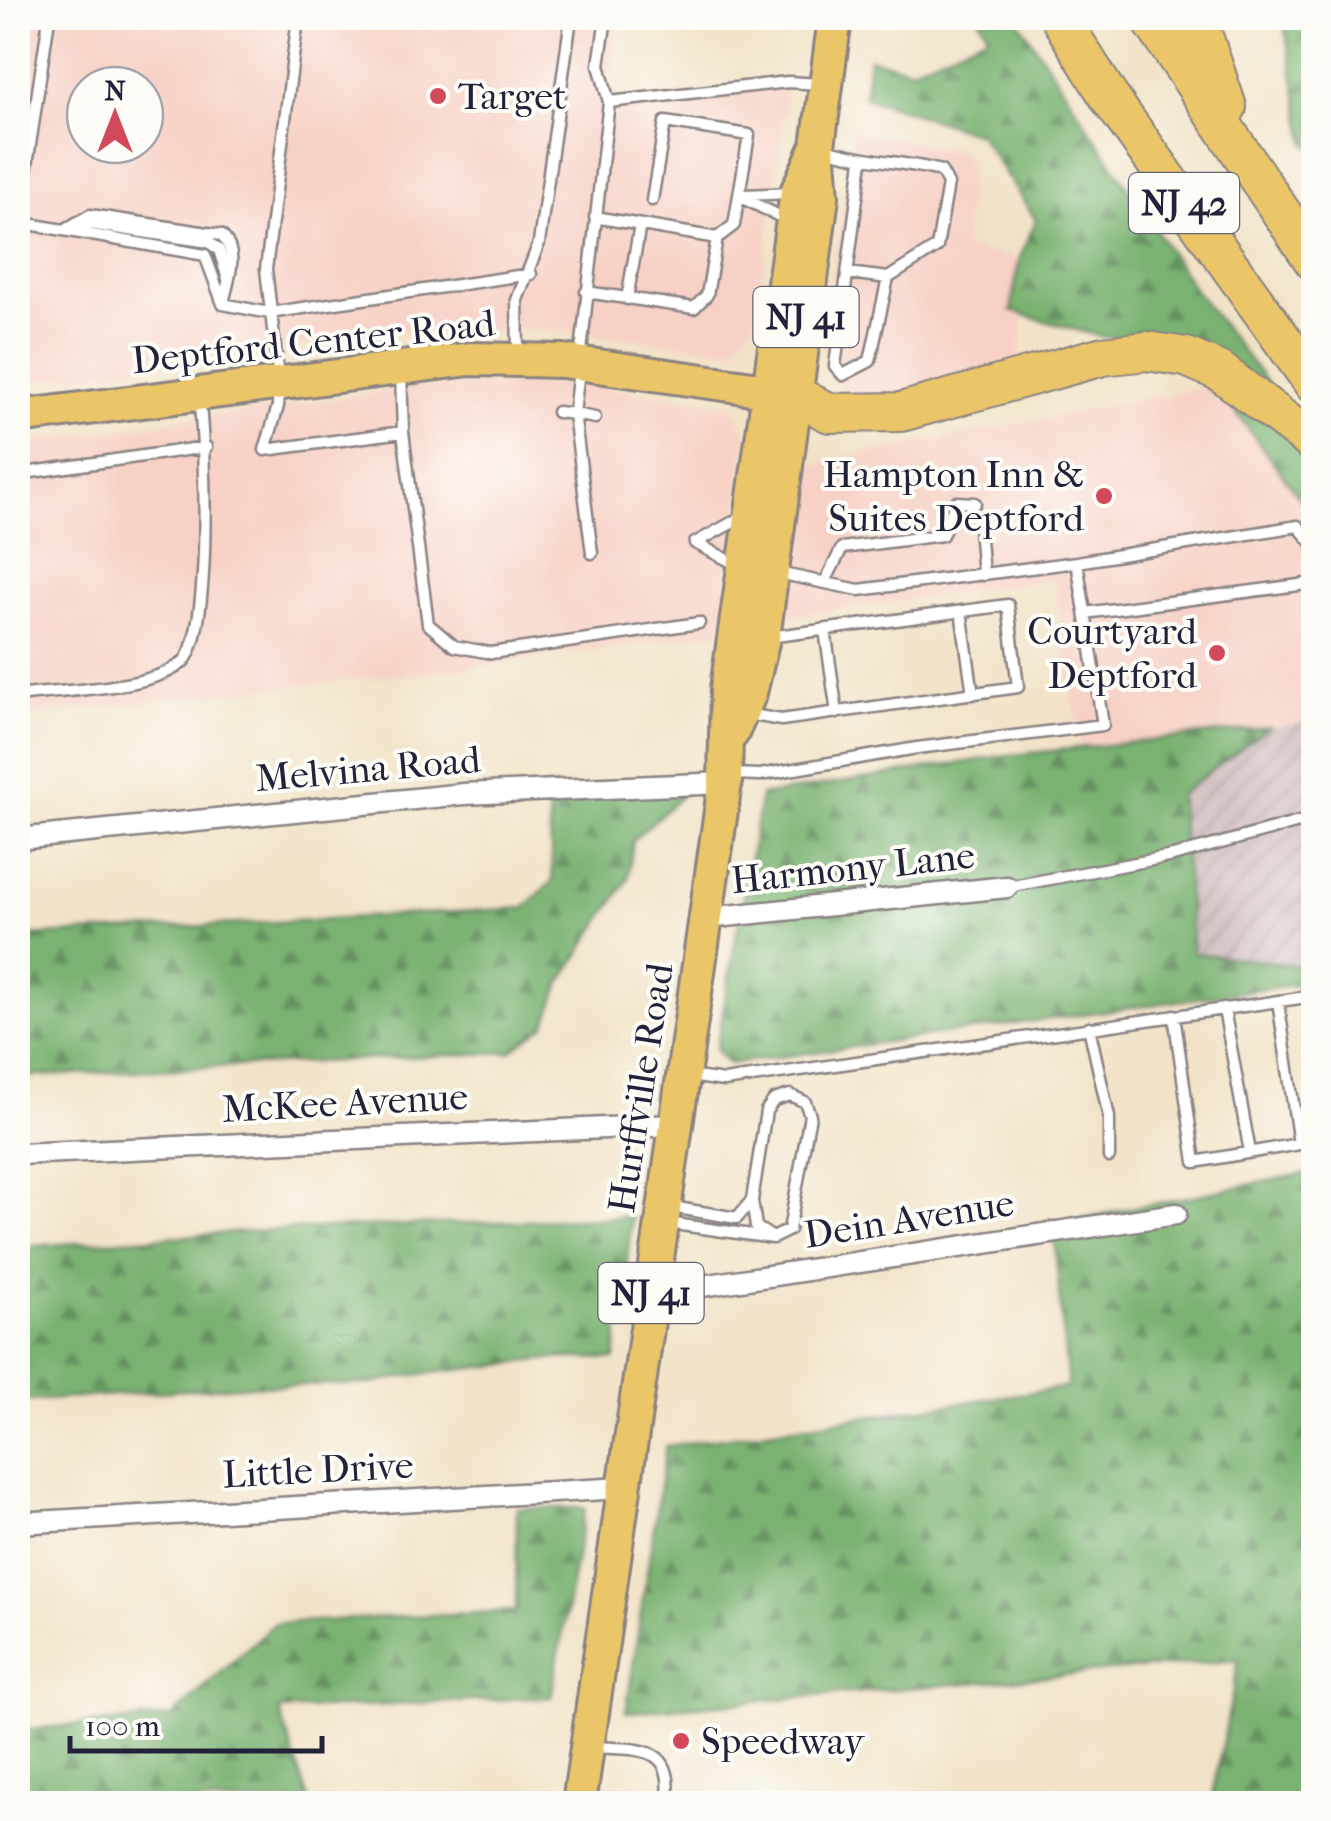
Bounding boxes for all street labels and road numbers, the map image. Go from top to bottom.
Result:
road number: NJ 42 [1129,173,1239,233]
road number: NJ 41 [754,287,858,347]
street label: Deptford Center Road [129,301,497,383]
street label: Melvina Road [254,737,483,801]
street label: Harmony Lane [729,833,977,903]
street label: Hurffville Road [599,960,683,1216]
street label: McKee Avenue [221,1074,469,1132]
street label: Dein Avenue [801,1180,1017,1258]
road number: NJ 41 [598,1263,704,1323]
street label: Little Drive [221,1443,415,1497]

